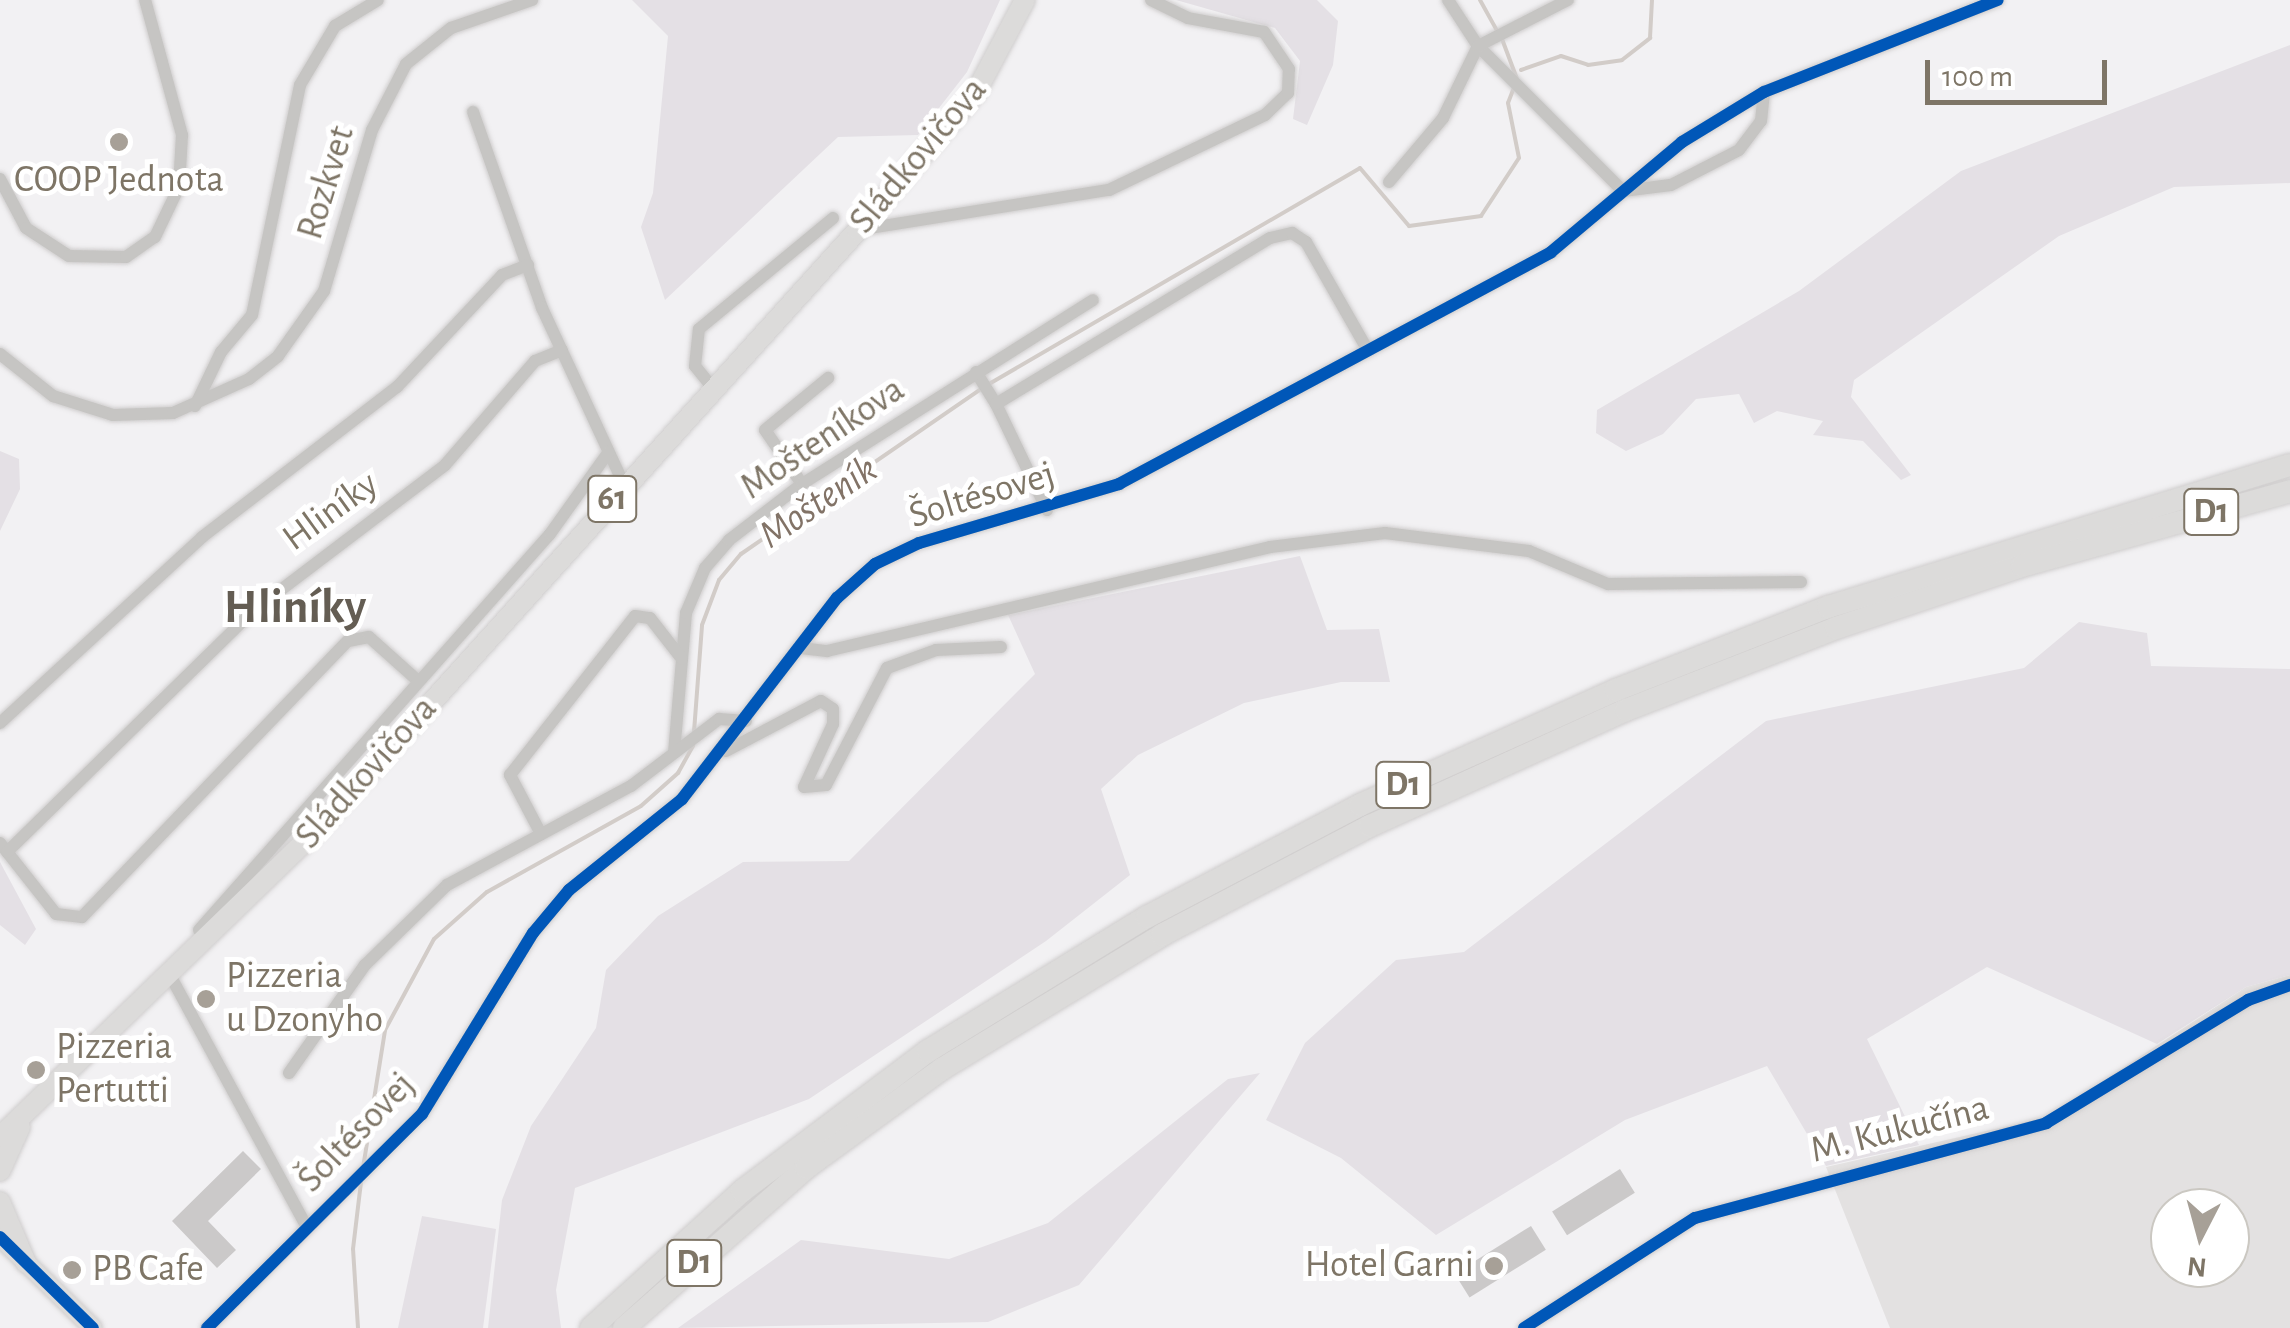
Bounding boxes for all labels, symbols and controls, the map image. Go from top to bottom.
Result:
scale bar [1930,40,2112,102]
text: 100 m [1942,62,2013,92]
street label: Sládkovičova [840,69,998,243]
street label: Rozkvet [288,121,366,245]
marker: COOP Jednota [108,131,130,153]
place label: COOP Jednota [14,158,224,204]
street label: Mošteníkova [732,368,914,510]
water label: Mošteník [750,445,886,559]
street label: Šoltésovej [904,452,1060,540]
street label: Hliníky [274,462,388,562]
road number: 61 [587,469,637,529]
road number: D1 [2181,482,2241,542]
district label: Hliníky [224,580,366,638]
street label: Sládkovičova [286,687,448,859]
road number: D1 [1373,755,1433,815]
place label: Pizzeria u Dzonyho [226,954,383,1044]
marker: Pizzeria u Dzonyho [195,988,217,1010]
place label: Pizzeria Pertutti [56,1025,172,1114]
marker: Pizzeria Pertutti [25,1059,47,1081]
street label: Šoltésovej [289,1063,425,1203]
street label: M. Kukučína [1806,1086,1994,1174]
north arrow [2150,1188,2250,1288]
road number: D1 [664,1233,724,1293]
place label: Hotel Garni [1305,1243,1474,1289]
place label: PB Cafe [92,1247,204,1293]
text: N [2186,1251,2208,1281]
marker: Hotel Garni [1483,1255,1505,1277]
marker: PB Cafe [61,1259,83,1281]

